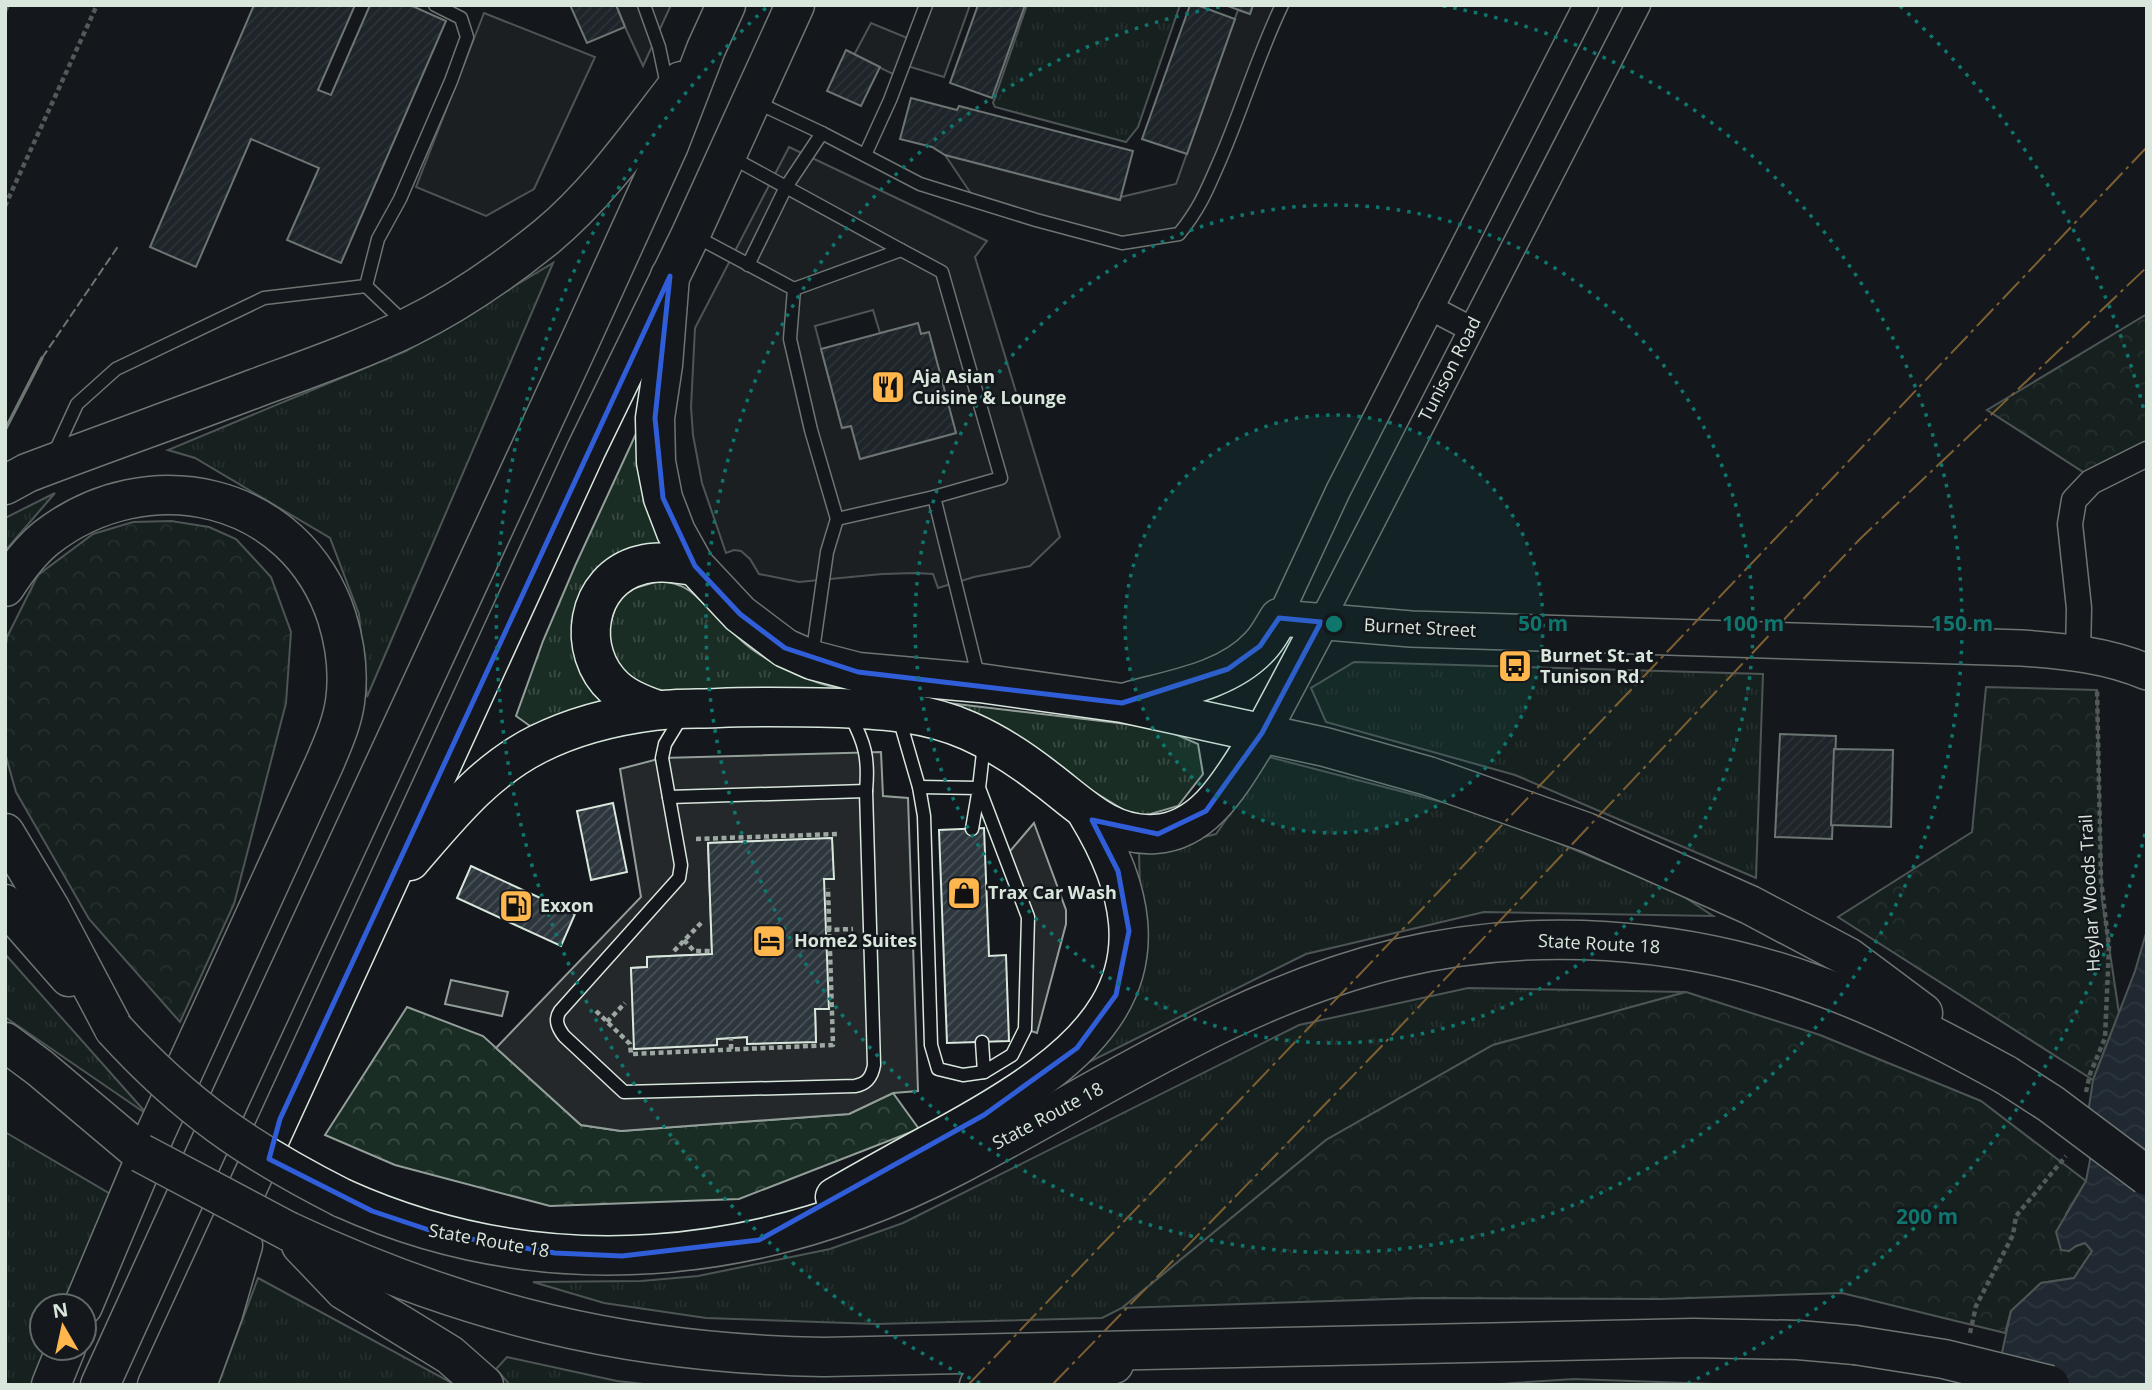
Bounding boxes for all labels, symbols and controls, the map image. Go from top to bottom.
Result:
street label: Tunison Road [1412,312,1486,425]
place label: Aja Asian Cuisine & Lounge [912,364,1066,409]
restaurant icon: Aja Asian Cuisine & Lounge [869,368,907,406]
text: 50 m [1518,609,1568,637]
text: 100 m [1722,609,1784,637]
text: 150 m [1931,609,1993,637]
centre of rings [1322,612,1346,636]
street label: Burnet Street [1363,612,1477,642]
place label: Burnet St. at Tunison Rd. [1540,643,1653,688]
bus stop icon: Burnet St. at Tunison Rd. [1496,647,1534,685]
street label: Heylar Woods Trail [2073,814,2105,973]
shop icon: Trax Car Wash [945,874,983,912]
place label: Trax Car Wash [988,880,1117,904]
fuel station icon: Exxon [497,887,535,925]
place label: Exxon [540,893,594,917]
hotel icon: Home2 Suites [750,922,788,960]
place label: Home2 Suites [794,928,917,952]
street label: State Route 18 [1537,928,1661,958]
street label: State Route 18 [988,1076,1107,1154]
text: 200 m [1896,1202,1958,1230]
street label: State Route 18 [427,1218,551,1262]
north arrow [28,1292,98,1362]
text: N [51,1296,70,1324]

